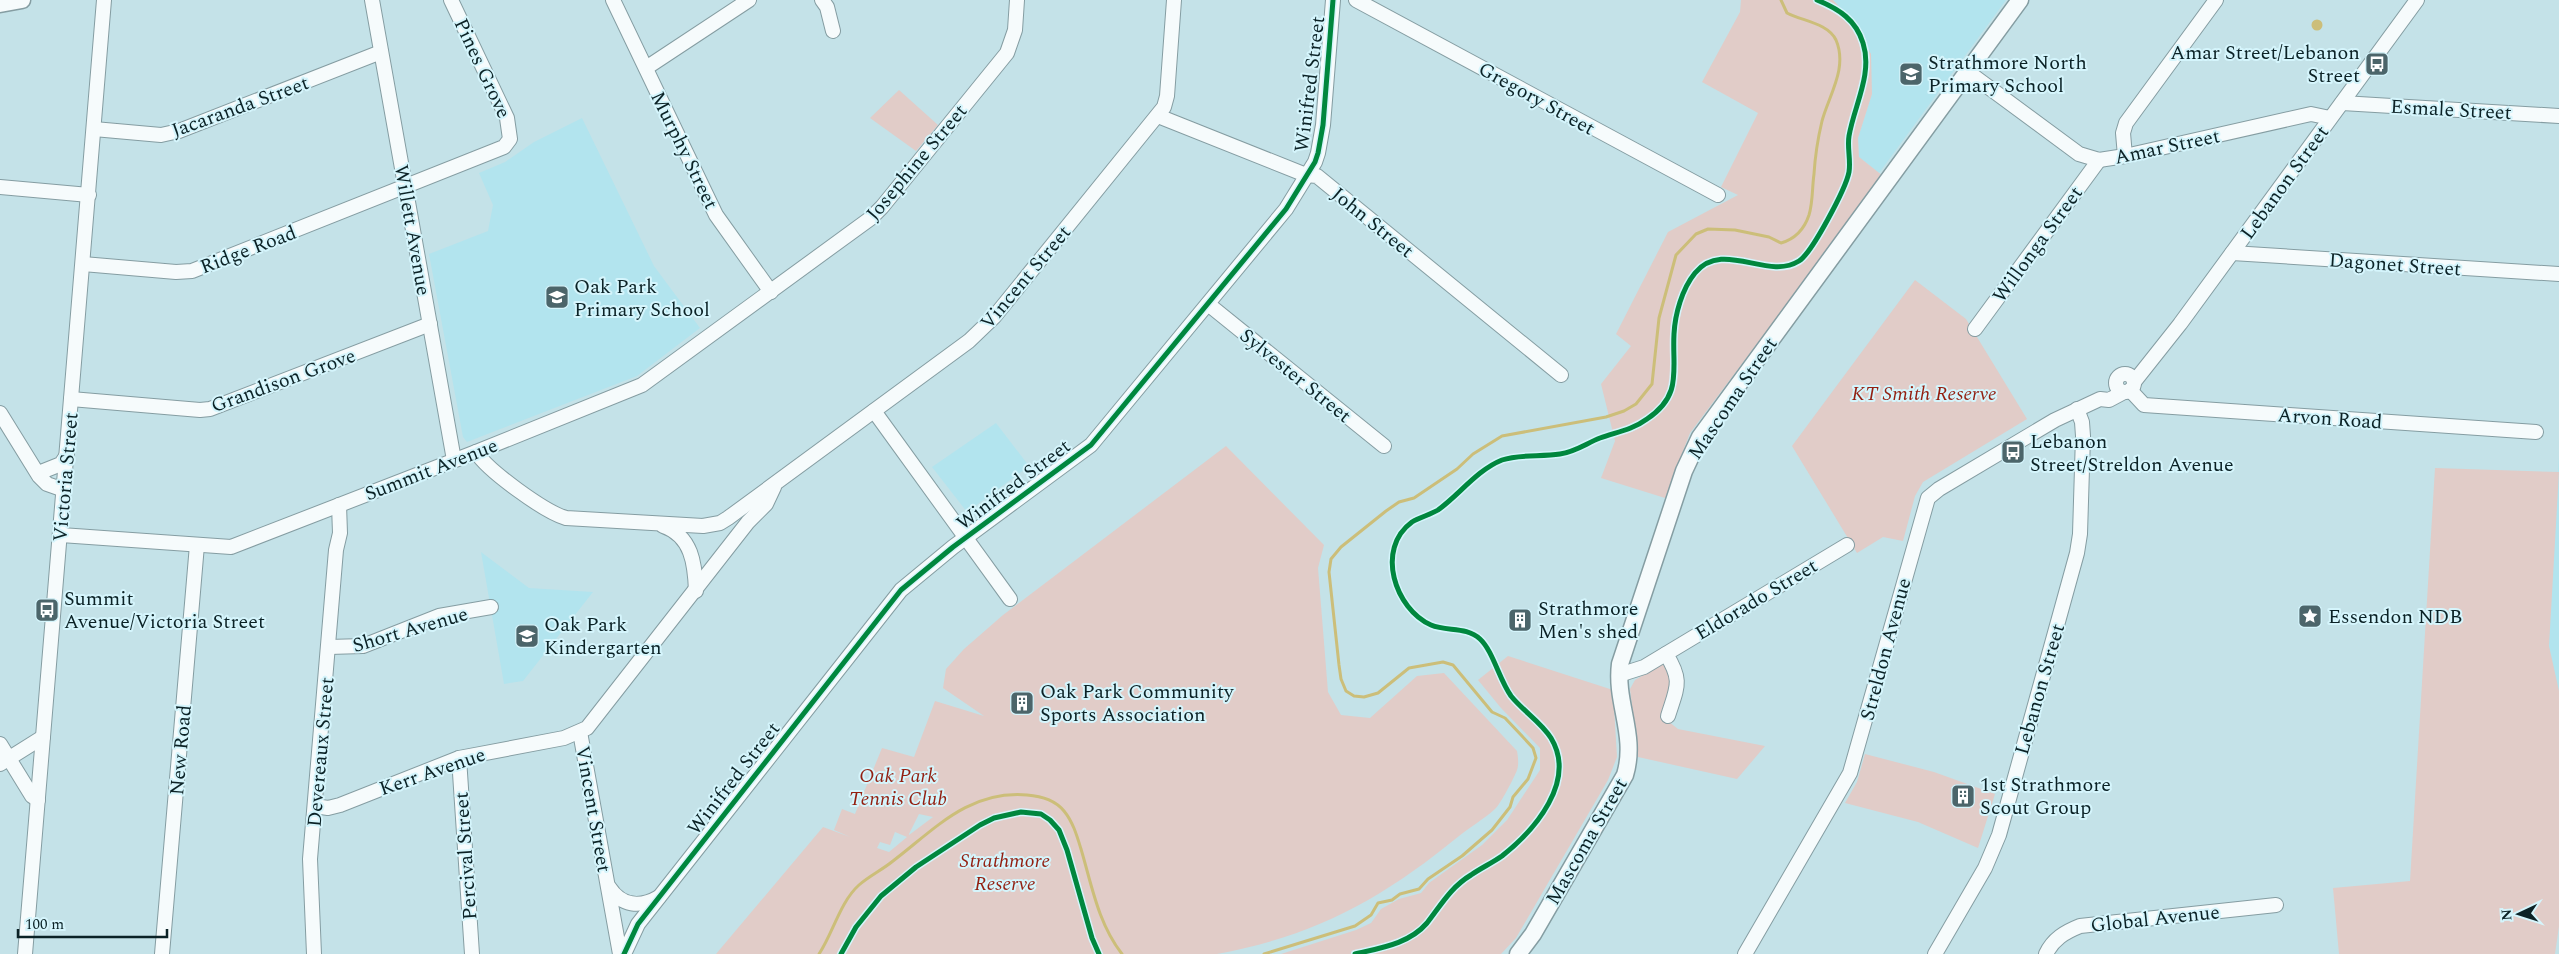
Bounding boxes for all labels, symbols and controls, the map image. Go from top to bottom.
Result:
street label: Pines Grove [446,13,518,123]
street label: Winifred Street [1287,14,1333,154]
place label: Amar Street/Lebanon Street [2170,38,2360,91]
place label: Strathmore North Primary School [1928,48,2087,101]
bus stop icon: Amar Street/Lebanon Street [2364,51,2390,77]
street label: Gregory Street [1473,54,1600,143]
school or university icon: Strathmore North Primary School [1898,61,1924,87]
street label: Jacaranda Street [167,68,313,146]
street label: Murphy Street [643,86,726,215]
street label: Esmale Street [2389,92,2512,128]
street label: Josephine Street [859,98,975,228]
street label: Lebanon Street [2233,119,2337,246]
street label: Amar Street [2112,121,2223,173]
street label: Willett Avenue [386,162,438,298]
street label: John Street [1324,180,1420,266]
street label: Willonga Street [1985,180,2090,309]
street label: Ridge Road [196,218,301,282]
street label: Vincent Street [973,219,1078,336]
street label: Dagonet Street [2328,245,2462,285]
place label: Oak Park Primary School [574,272,710,325]
school or university icon: Oak Park Primary School [544,284,570,310]
street label: Sylvester Street [1233,321,1358,430]
street label: Mascoma Street [1681,331,1785,466]
street label: Grandison Grove [207,341,360,421]
park label: KT Smith Reserve [1851,379,1997,409]
street label: Arvon Road [2276,400,2383,438]
street label: Victoria Street [45,411,87,543]
place label: Lebanon Street/Streldon Avenue [2030,427,2234,480]
street label: Summit Avenue [360,431,502,509]
street label: Winifred Street [950,432,1077,538]
bus stop icon: Lebanon Street/Streldon Avenue [2000,439,2026,465]
street label: Eldorado Street [1690,551,1824,648]
street label: Streldon Avenue [1853,575,1919,724]
place label: Summit Avenue/Victoria Street [64,584,265,637]
place label: Strathmore Men's shed [1538,594,1638,647]
bus stop icon: Summit Avenue/Victoria Street [34,597,60,623]
street label: Short Avenue [349,599,472,661]
place label: Essendon NDB [2328,602,2463,632]
place icon: Essendon NDB [2297,603,2323,629]
building icon: Strathmore Men's shed [1507,607,1533,633]
place label: Oak Park Kindergarten [544,610,662,663]
street label: Lebanon Street [2007,620,2073,758]
school or university icon: Oak Park Kindergarten [514,623,540,649]
street label: Devereaux Street [299,676,343,828]
place label: Oak Park Community Sports Association [1040,677,1235,730]
building icon: Oak Park Community Sports Association [1009,690,1035,716]
street label: New Road [162,704,200,797]
street label: Winifred Street [680,716,788,842]
street label: Kerr Avenue [375,740,489,804]
street label: Vincent Street [567,743,619,875]
park label: Oak Park Tennis Club [849,761,947,814]
place label: 1st Strathmore Scout Group [1980,770,2111,823]
street label: Mascoma Street [1538,772,1635,911]
building icon: 1st Strathmore Scout Group [1950,783,1976,809]
street label: Percival Street [447,791,485,921]
park label: Strathmore Reserve [960,846,1050,899]
north arrow [2494,889,2544,939]
street label: Global Avenue [2089,897,2221,941]
scale bar [18,906,166,938]
text: N [2496,908,2517,921]
text: 100 m [25,913,64,936]

